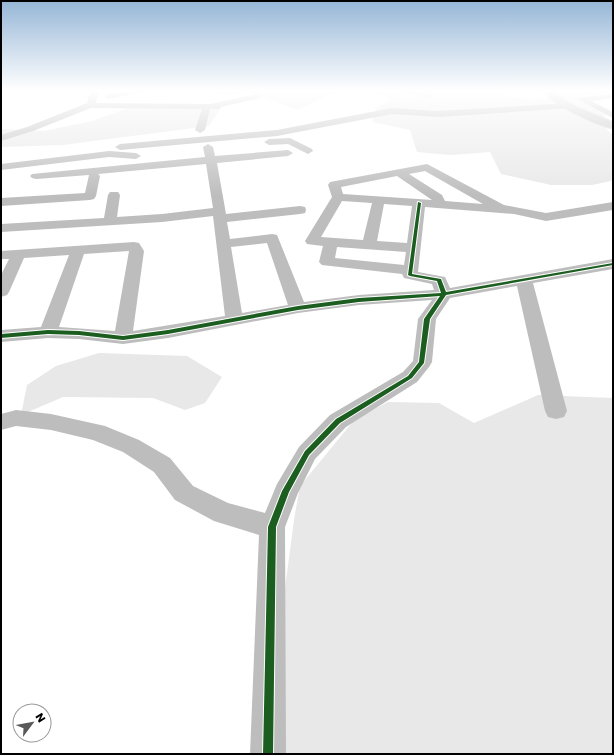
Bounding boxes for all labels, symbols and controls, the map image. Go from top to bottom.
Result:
north arrow [12,703,52,743]
text: N [32,710,49,725]

